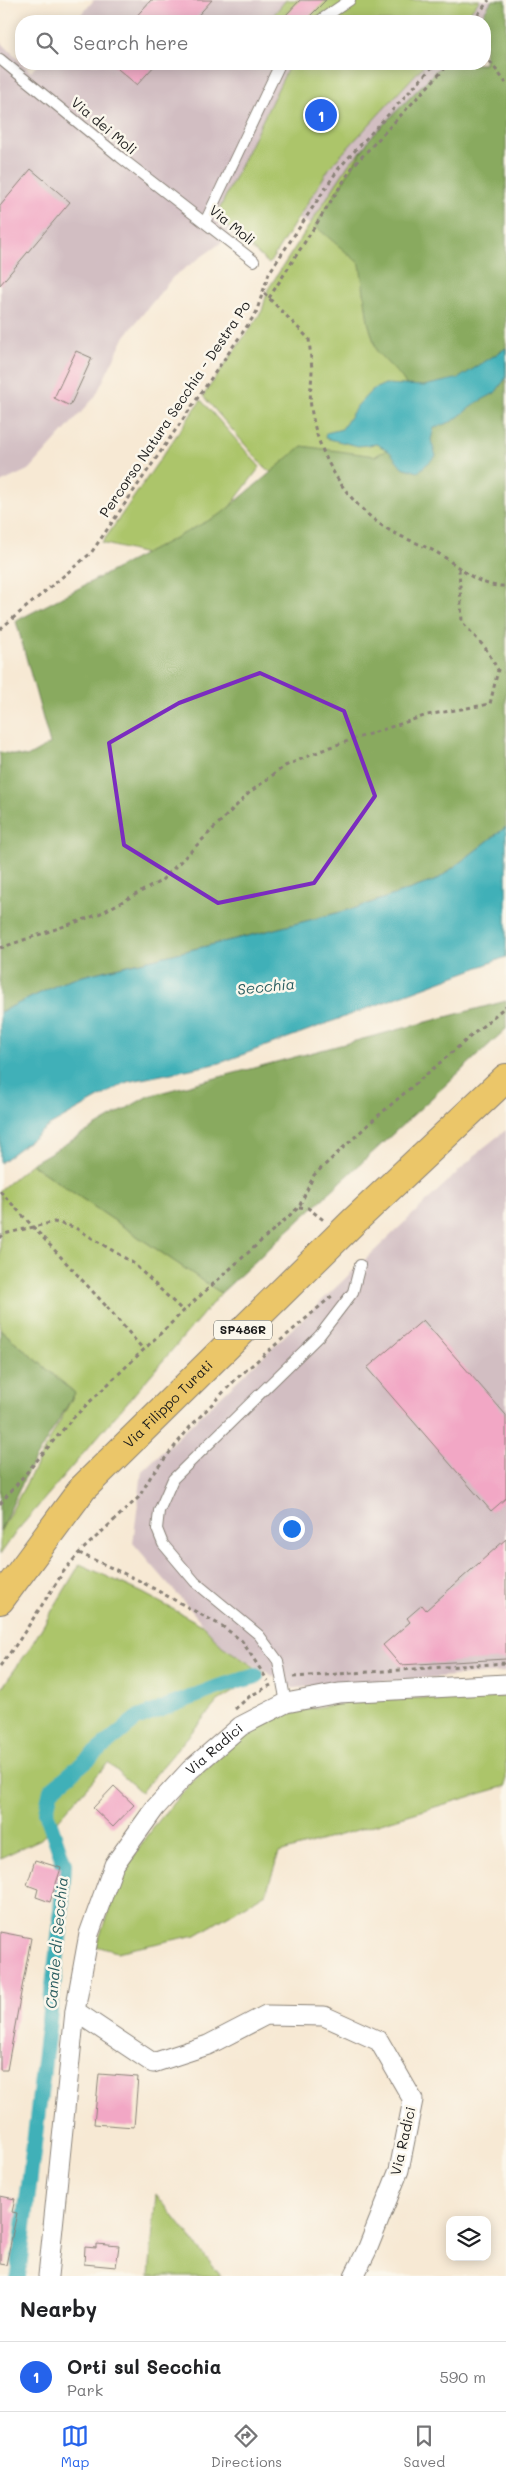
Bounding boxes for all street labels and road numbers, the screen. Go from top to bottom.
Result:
street label: Via dei Moli [68,93,141,159]
street label: Via Moli [205,200,259,249]
street label: Percorso Natura Secchia - Destra Po [95,297,254,521]
road number: SP486R [214,1320,272,1340]
street label: Via Filippo Turati [119,1355,217,1452]
street label: Via Radici [181,1719,247,1779]
street label: Via Radici [385,2105,420,2177]

